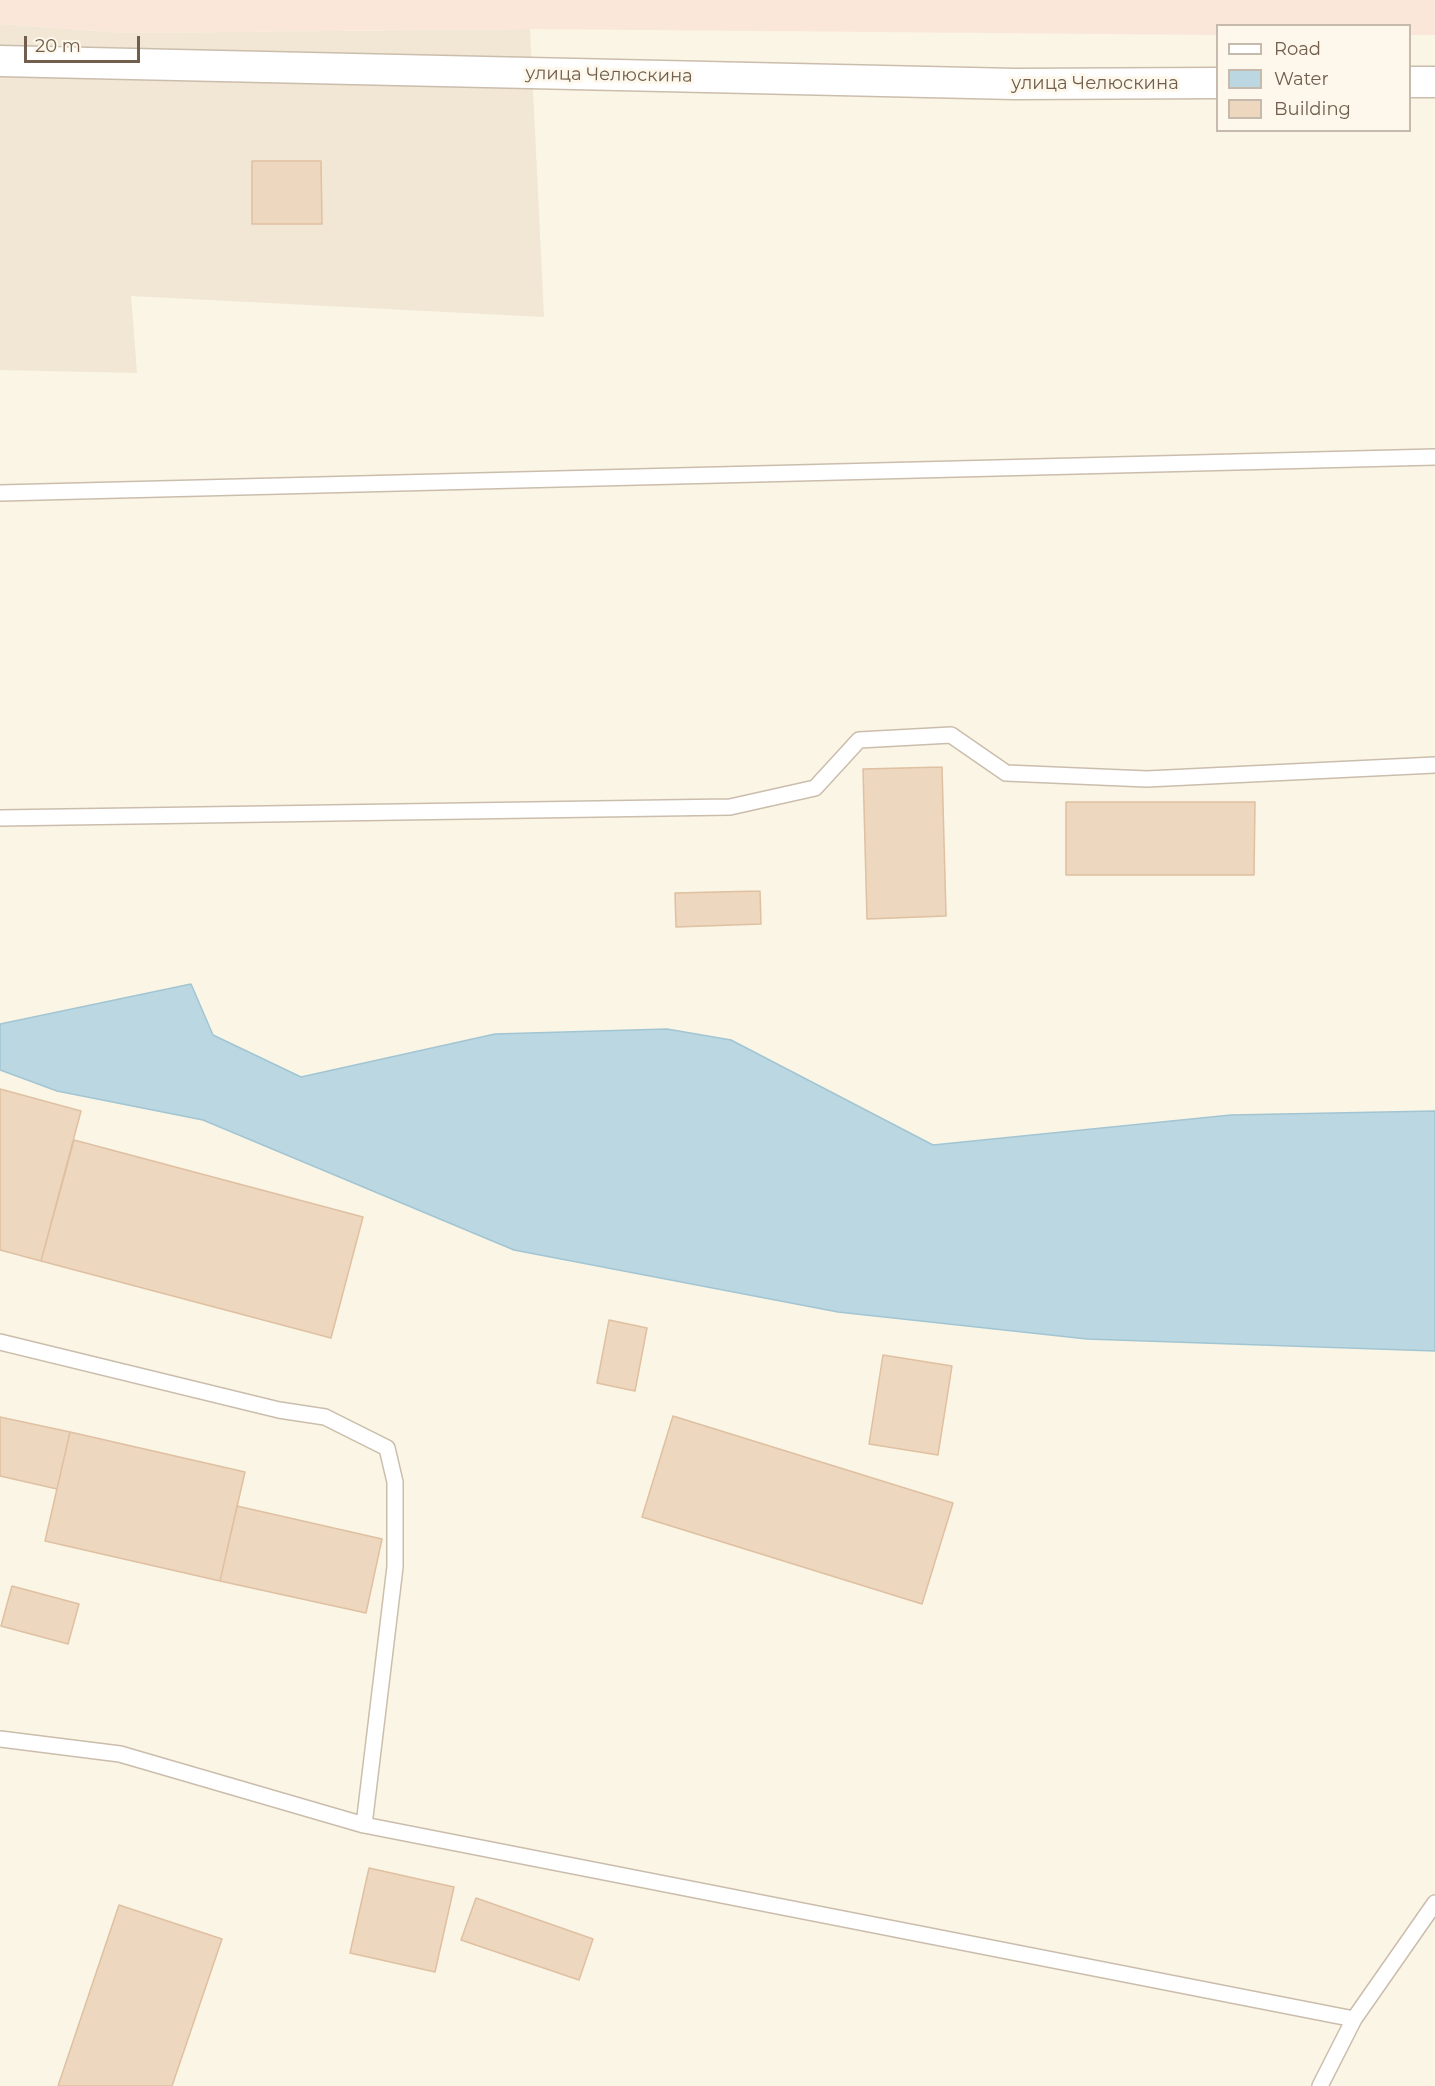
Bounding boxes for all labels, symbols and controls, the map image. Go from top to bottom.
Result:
scale bar [27,24,142,62]
legend [1216,24,1411,132]
text: 20 m [35,35,81,57]
text: Road [1274,38,1321,60]
street label: улица Челюскина [525,63,693,87]
text: Water [1274,68,1329,90]
street label: улица Челюскина [1011,73,1179,95]
text: Building [1274,98,1351,120]

